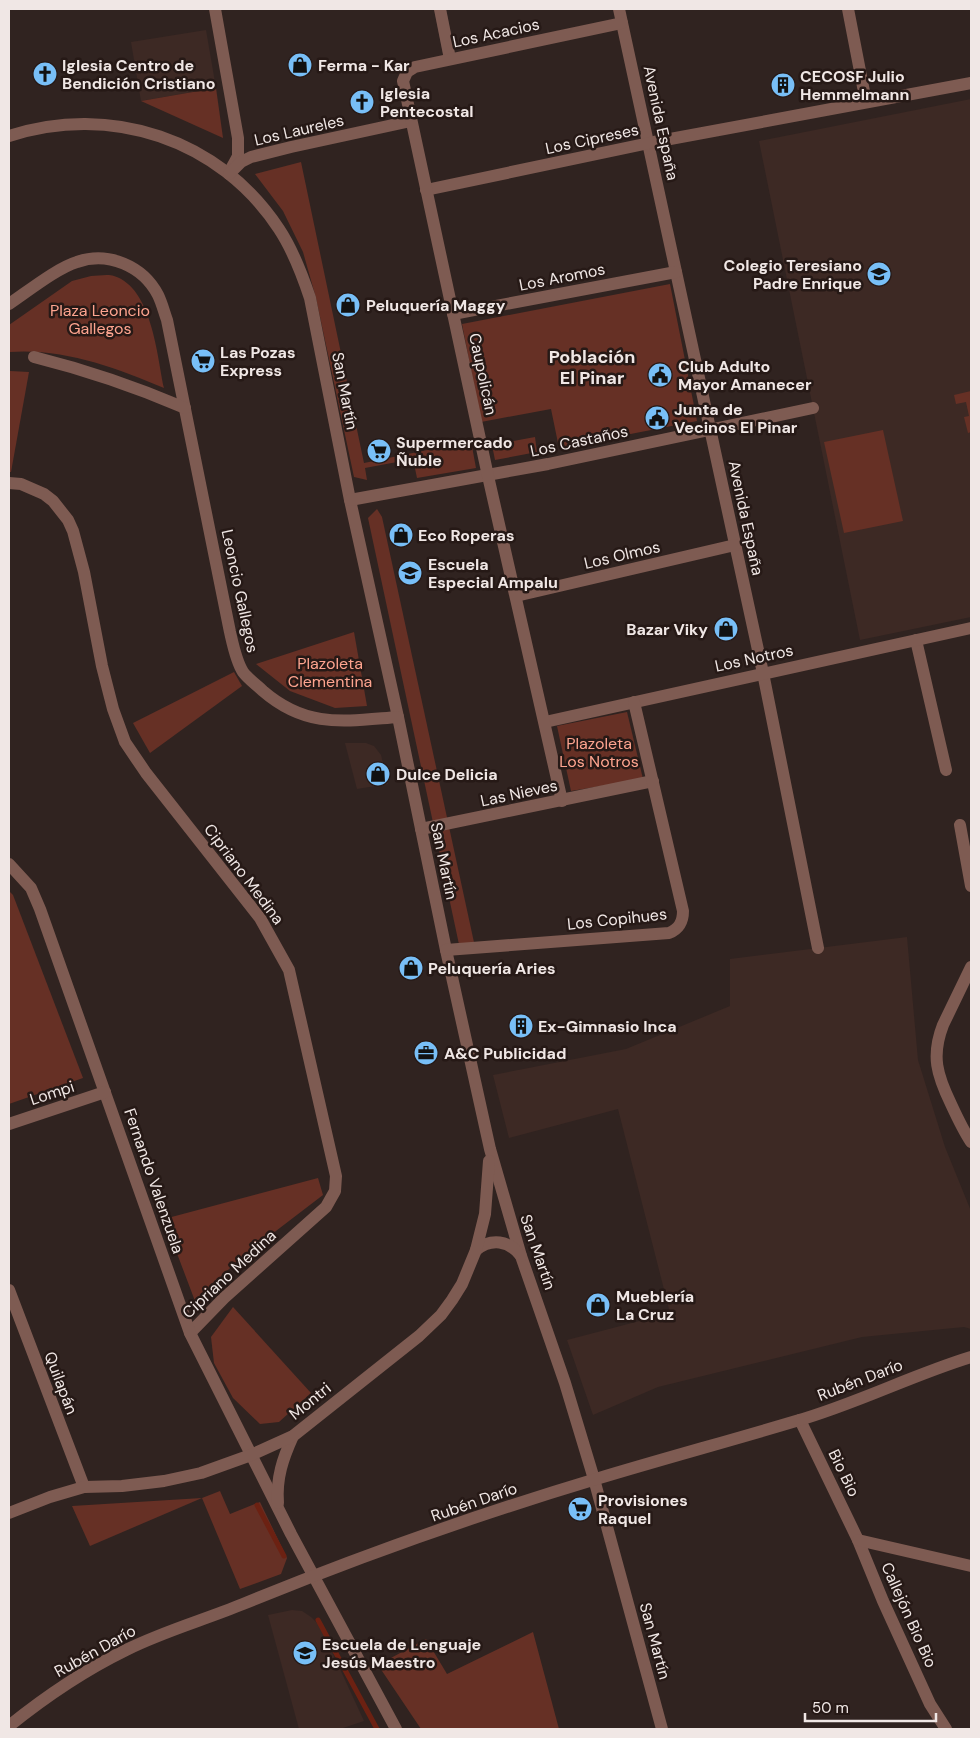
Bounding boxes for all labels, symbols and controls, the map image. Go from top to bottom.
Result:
street label: Los Acacios [451,14,541,52]
shop icon: Ferma - Kar [287,52,313,78]
place label: Iglesia Centro de Bendición Cristiano [62,55,215,94]
place label: Ferma - Kar [318,55,410,76]
church icon: Iglesia Centro de Bendición Cristiano [32,61,58,87]
street label: Avenida España [639,64,683,182]
place label: CECOSF Julio Hemmelmann [800,66,909,105]
building icon: CECOSF Julio Hemmelmann [770,72,796,98]
place label: Iglesia Pentecostal [380,83,474,122]
church icon: Iglesia Pentecostal [349,89,375,115]
street label: Los Laureles [252,109,346,151]
street label: Los Cipreses [543,119,641,159]
place label: Colegio Teresiano Padre Enrique [724,255,862,294]
street label: Los Aromos [517,258,607,296]
school or university icon: Colegio Teresiano Padre Enrique [866,261,892,287]
shop icon: Peluquería Maggy [335,292,361,318]
place label: Peluquería Maggy [366,295,506,316]
park label: Plaza Leoncio Gallegos [50,300,150,339]
street label: Caupolicán [464,331,502,417]
place label: Las Pozas Express [220,342,296,381]
district label: Población El Pinar [549,345,635,390]
supermarket icon: Las Pozas Express [190,348,216,374]
street label: San Martín [327,350,363,432]
place label: Club Adulto Mayor Amanecer [678,356,812,395]
public building icon: Club Adulto Mayor Amanecer [647,362,673,388]
place label: Junta de Vecinos El Pinar [674,399,798,438]
public building icon: Junta de Vecinos El Pinar [644,405,670,431]
street label: Los Castaños [528,420,630,462]
place label: Supermercado Ñuble [396,432,513,471]
supermarket icon: Supermercado Ñuble [366,438,392,464]
street label: Avenida España [724,459,768,577]
shop icon: Eco Roperas [388,522,414,548]
place label: Eco Roperas [418,525,514,546]
street label: Leoncio Gallegos [217,527,263,655]
street label: Los Olmos [582,536,662,574]
place label: Escuela Especial Ampalu [428,554,558,593]
school or university icon: Escuela Especial Ampalu [397,560,423,586]
shop icon: Bazar Viky [713,616,739,642]
place label: Bazar Viky [626,619,708,640]
street label: Los Notros [713,639,795,677]
park label: Plazoleta Clementina [288,653,372,692]
park label: Plazoleta Los Notros [559,733,639,772]
shop icon: Dulce Delicia [365,761,391,787]
place label: Dulce Delicia [396,764,498,785]
street label: Las Nieves [479,775,559,811]
street label: Cipriano Medina [199,819,289,929]
street label: San Martín [426,820,462,902]
street label: Los Copihues [566,903,668,935]
shop icon: Peluquería Aries [398,955,424,981]
place label: Peluquería Aries [428,958,556,979]
building icon: Ex-Gimnasio Inca [508,1013,534,1039]
place label: Ex-Gimnasio Inca [538,1016,677,1037]
office icon: A&C Publicidad [413,1040,439,1066]
place label: A&C Publicidad [444,1043,566,1064]
street label: Lompi [27,1076,77,1110]
street label: Fernando Valenzuela [119,1106,189,1256]
street label: San Martín [515,1211,561,1293]
street label: Cipriano Medina [178,1225,280,1323]
place label: Mueblería La Cruz [616,1286,694,1325]
shop icon: Mueblería La Cruz [585,1292,611,1318]
street label: Quilapán [39,1349,83,1417]
street label: Rubén Darío [814,1354,906,1406]
street label: Montri [285,1378,335,1424]
street label: Bio Bio [824,1446,864,1500]
street label: Rubén Darío [428,1477,520,1527]
place label: Provisiones Raquel [598,1490,688,1529]
supermarket icon: Provisiones Raquel [567,1496,593,1522]
street label: Callejón Bio Bio [876,1559,942,1671]
street label: San Martín [635,1600,675,1682]
street label: Rubén Darío [51,1620,139,1682]
place label: Escuela de Lenguaje Jesús Maestro [322,1634,481,1673]
school or university icon: Escuela de Lenguaje Jesús Maestro [292,1640,318,1666]
scale bar [805,1690,936,1722]
text: 50 m [812,1698,849,1718]

